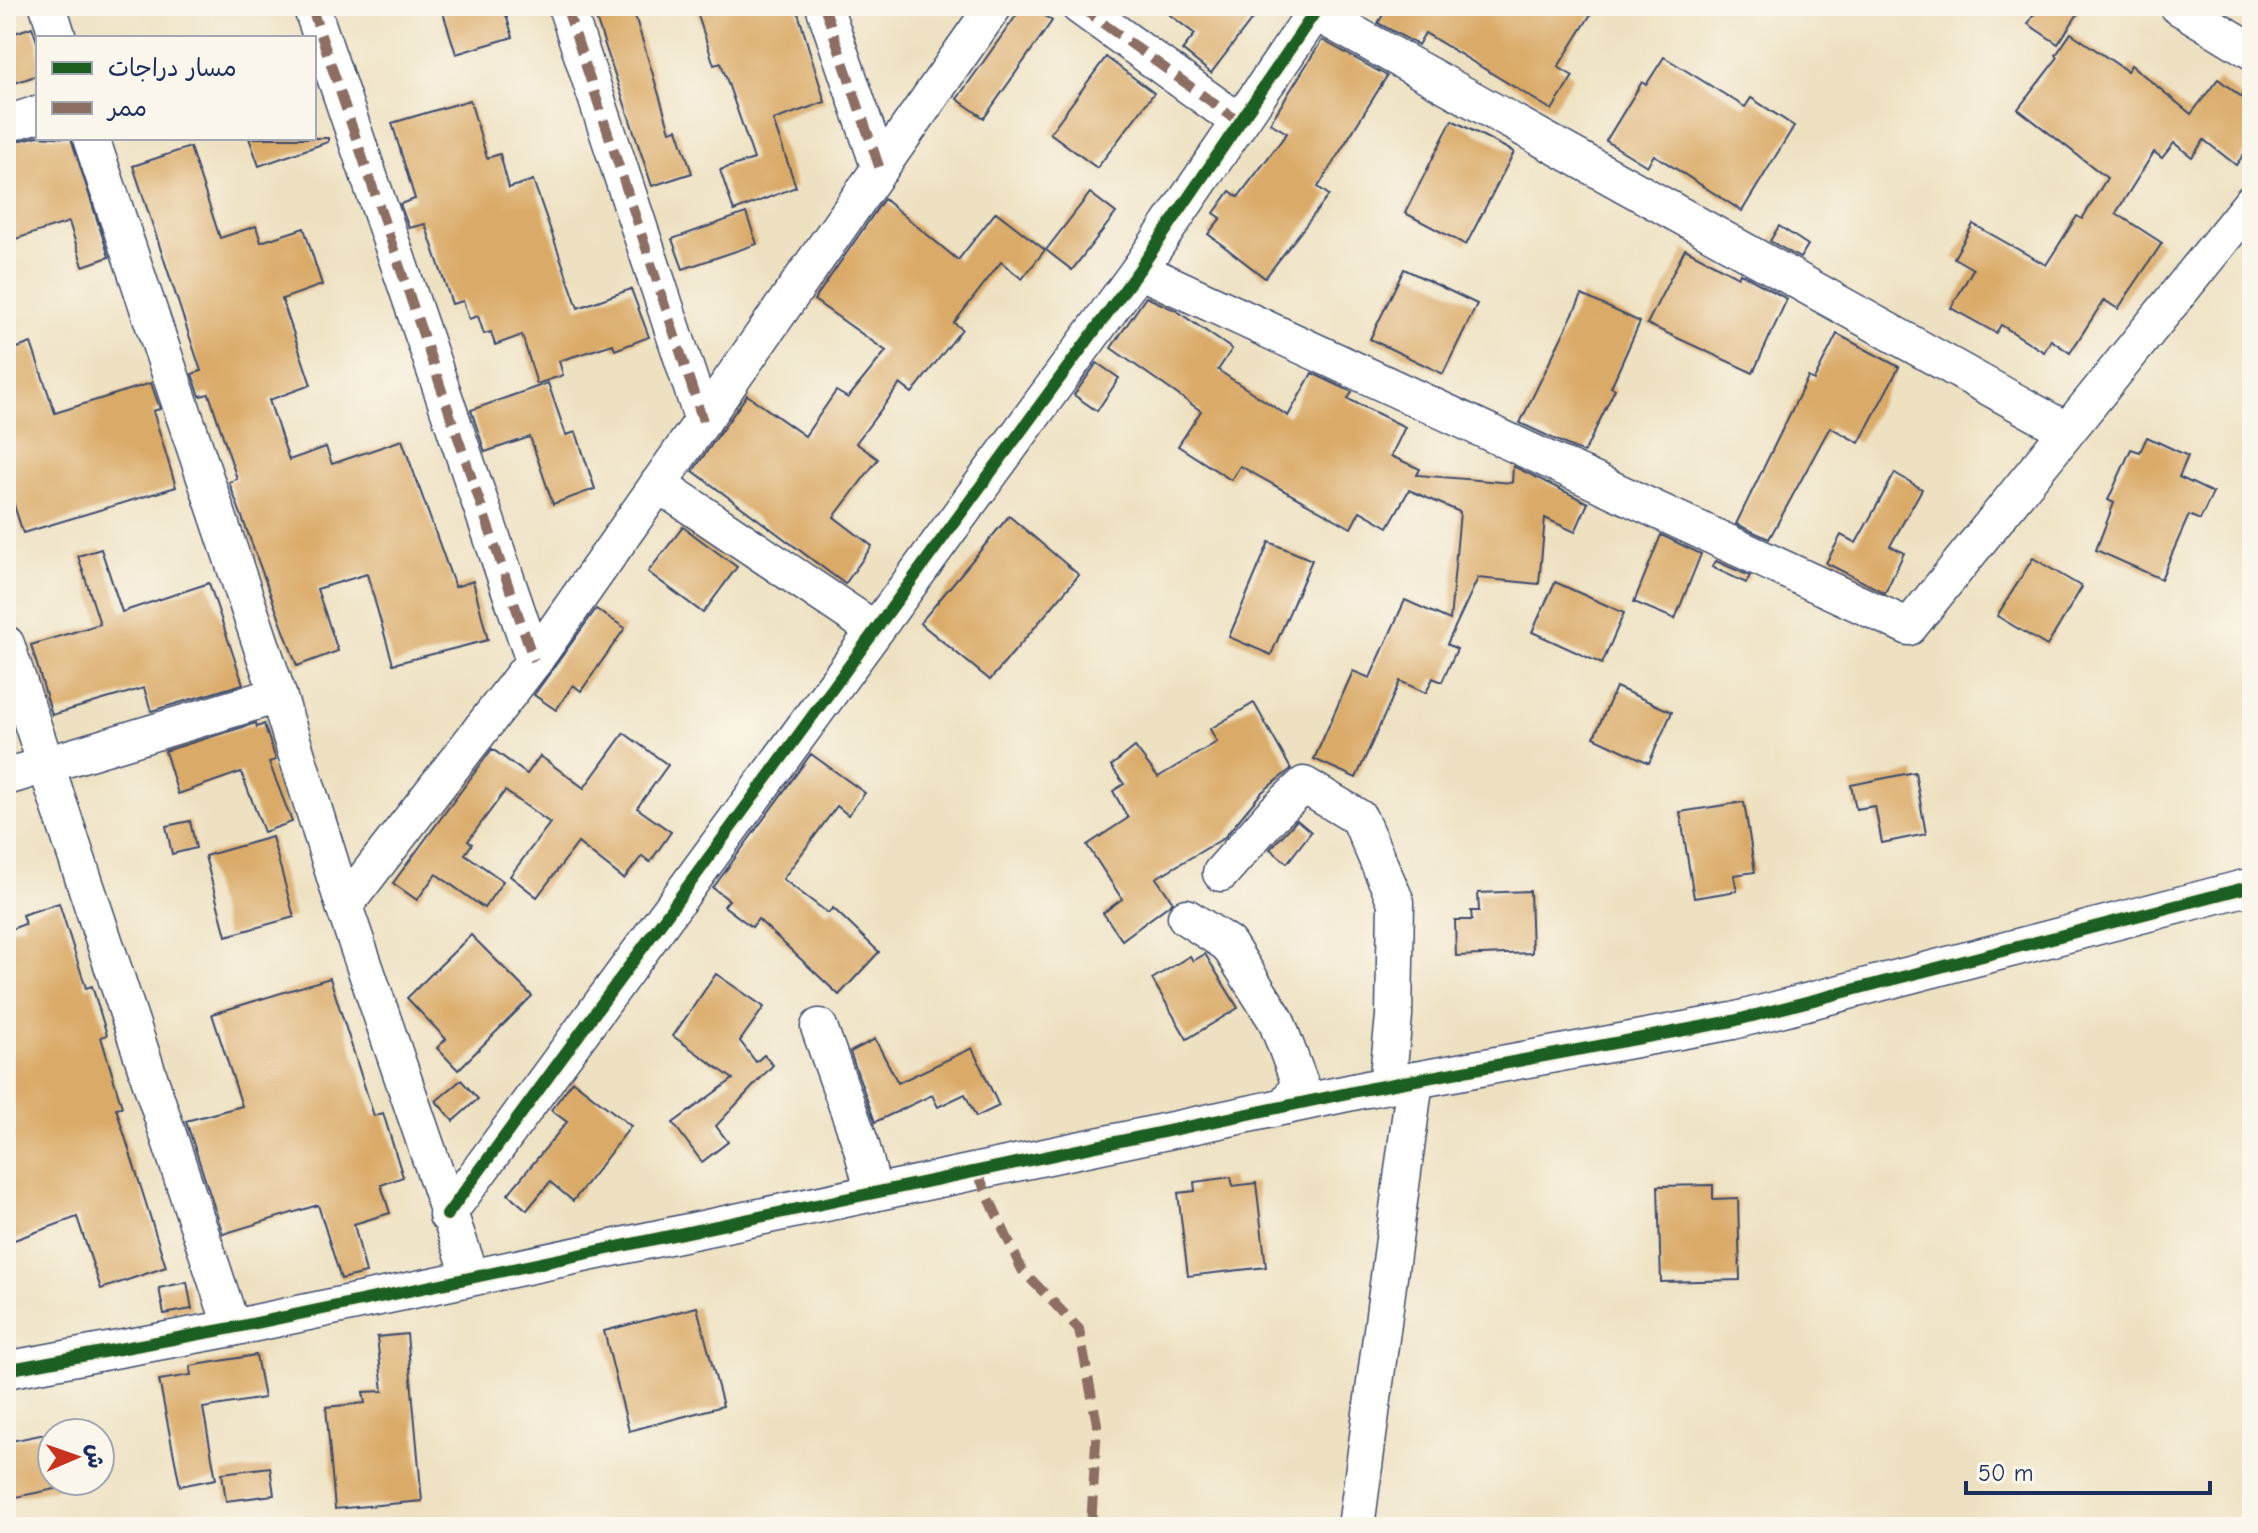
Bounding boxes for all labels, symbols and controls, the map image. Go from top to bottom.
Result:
legend [36,36,316,140]
text: مسار دراجات [108,54,237,82]
text: ممر [106,94,147,122]
north arrow [36,1417,116,1497]
text: ش [82,1444,108,1469]
scale bar [1966,1445,2210,1495]
text: 50 m [1978,1459,2034,1487]

